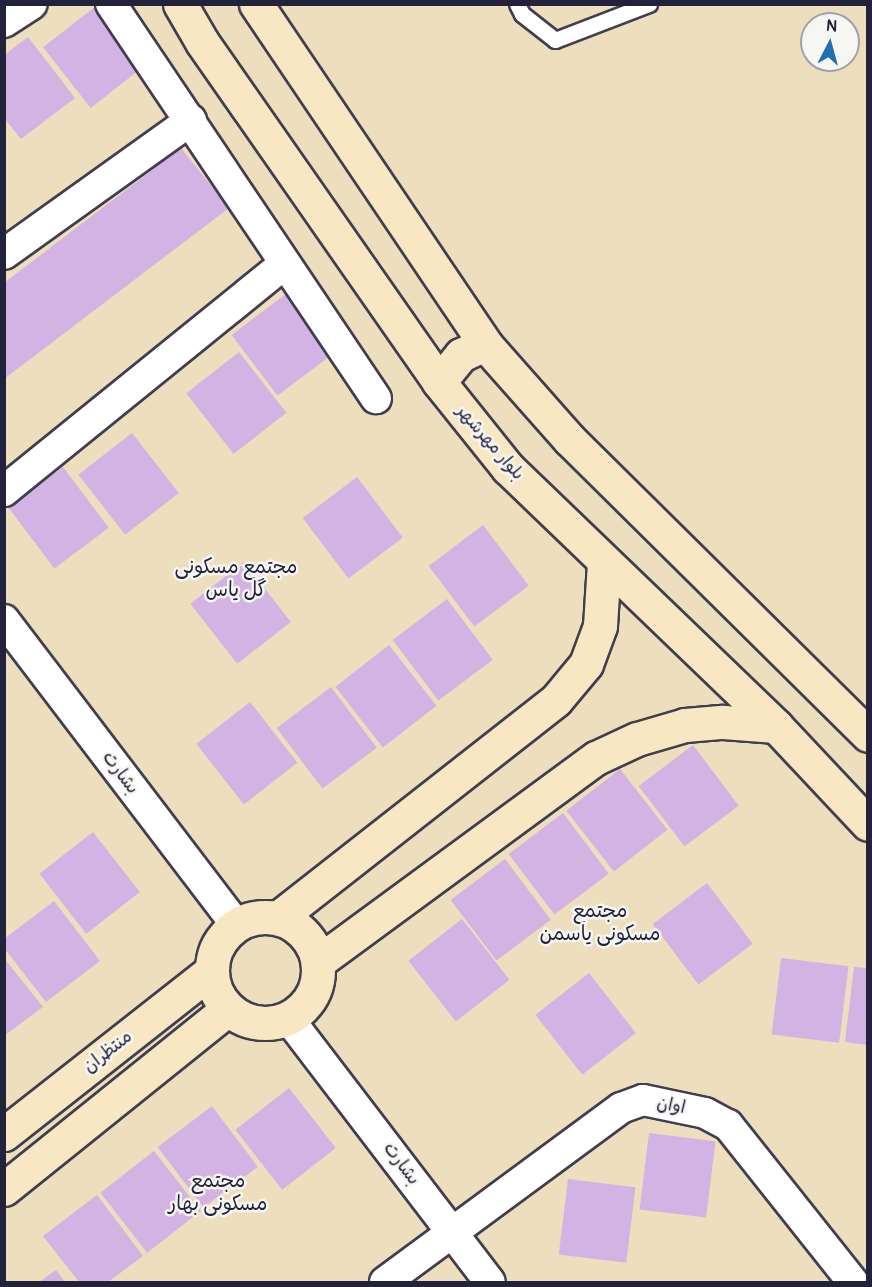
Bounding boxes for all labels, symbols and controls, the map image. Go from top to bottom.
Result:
north arrow [800,12,860,72]
text: N [825,16,838,37]
street label: بلوار مهرشهر [451,401,529,485]
district label: مجتمع مسکونی گل یاس [175,554,297,601]
street label: بشارت [97,747,143,799]
district label: مجتمع مسکونی یاسمن [540,899,660,946]
street label: منتظران [79,1026,137,1078]
street label: اوان [655,1093,687,1119]
street label: بشارت [378,1138,424,1190]
district label: مجتمع مسکونی بهار [169,1168,267,1215]

